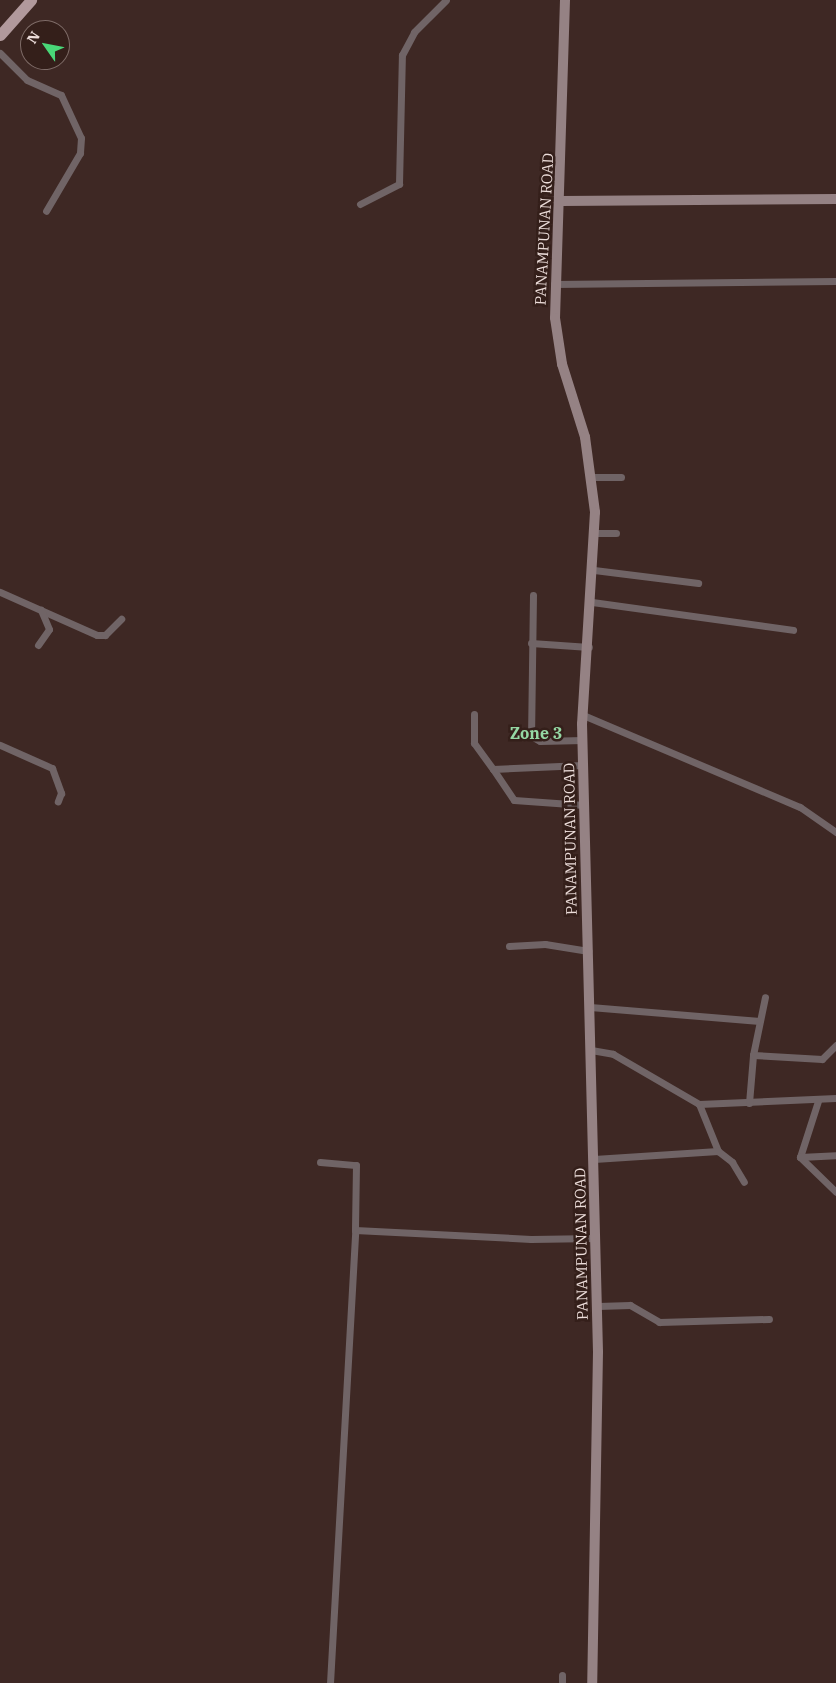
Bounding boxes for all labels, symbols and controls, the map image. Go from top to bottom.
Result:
north arrow [20,20,70,70]
text: N [23,28,44,47]
street label: PANAMPUNAN ROAD [531,152,557,306]
district label: Zone 3 [510,723,562,743]
street label: PANAMPUNAN ROAD [560,763,580,915]
street label: PANAMPUNAN ROAD [571,1168,591,1320]

